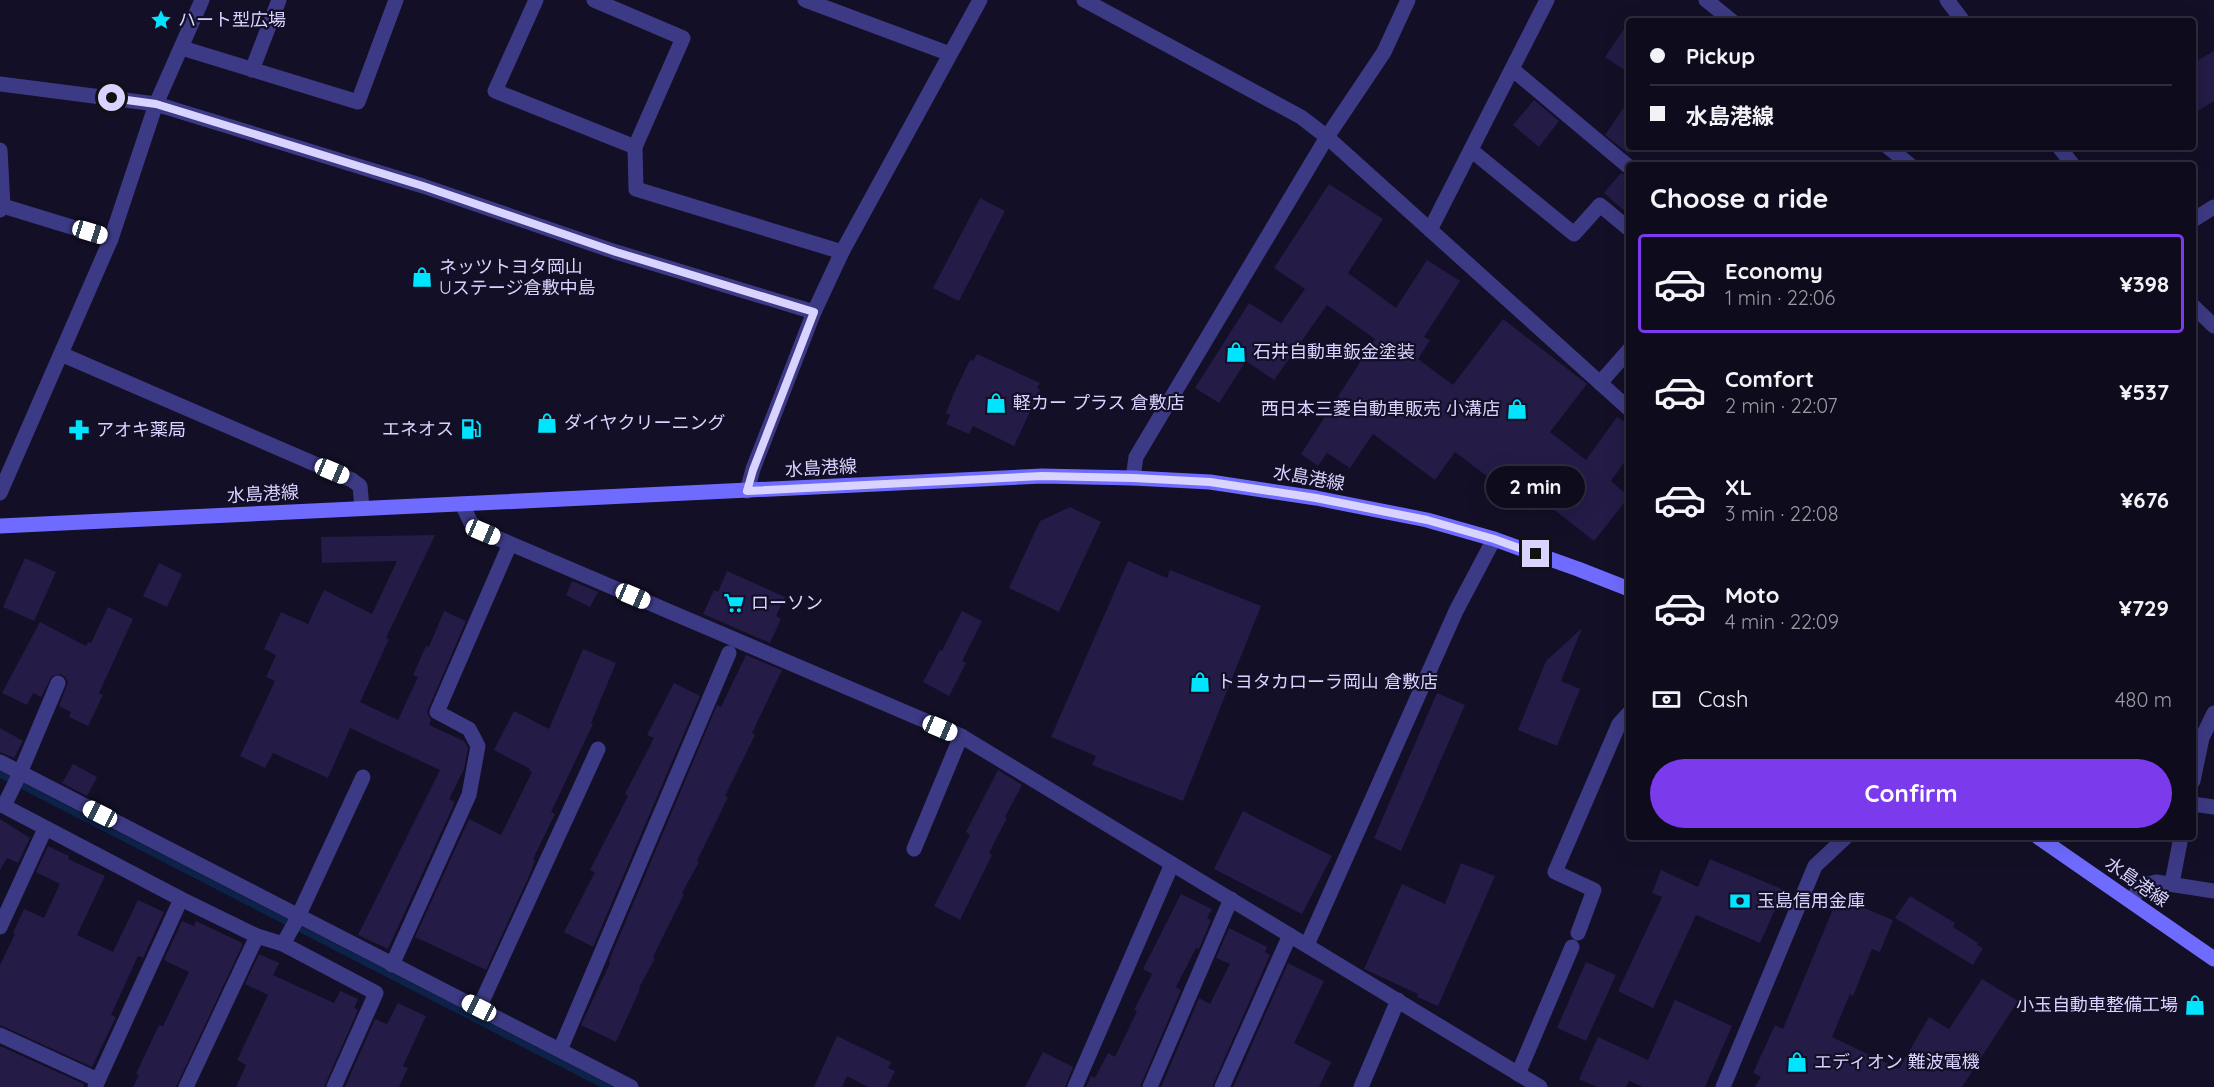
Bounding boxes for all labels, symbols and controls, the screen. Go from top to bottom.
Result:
place icon: ハート型広場 [149,8,173,32]
place label: ハート型広場 [178,8,286,31]
text: Pickup [1686,42,1755,70]
route start [98,84,125,111]
text: 水島港線 [1686,102,1774,130]
text: Choose a ride [1650,181,1828,215]
car [70,218,110,246]
place label: ネッツトヨタ岡山 Uステージ倉敷中島 [439,255,595,299]
icon: car [1653,257,1707,311]
text: Economy [1725,257,1823,285]
shop icon: ネッツトヨタ岡山 Uステージ倉敷中島 [410,265,434,289]
text: ¥398 [2120,270,2169,298]
text: 1 min · 22:06 [1725,285,1835,310]
shop icon: 石井自動車鈑金塗装 [1224,340,1248,364]
place label: 石井自動車鈑金塗装 [1253,340,1415,363]
icon: car [1653,365,1707,419]
text: Comfort [1725,365,1814,393]
text: ¥537 [2119,378,2169,406]
shop icon: 軽カー プラス 倉敷店 [984,391,1008,415]
place label: 軽カー プラス 倉敷店 [1013,391,1184,414]
text: 2 min · 22:07 [1725,393,1837,418]
place label: 西日本三菱自動車販売 小溝店 [1261,397,1500,420]
shop icon: 西日本三菱自動車販売 小溝店 [1505,397,1529,421]
shop icon: ダイヤクリーニング [535,411,559,435]
place label: ダイヤクリーニング [564,411,725,434]
place label: エネオス [382,417,454,440]
fuel station icon: エネオス [459,417,483,441]
pharmacy icon: アオキ薬局 [67,418,91,442]
place label: アオキ薬局 [96,418,186,441]
street label: 水島港線 [784,454,858,481]
car [312,456,352,486]
street label: 水島港線 [1272,460,1347,495]
callout: 2 min [1486,467,1586,509]
icon: car [1653,473,1707,527]
text: XL [1725,473,1752,501]
text: 2 min [1509,474,1562,499]
street label: 水島港線 [226,480,300,507]
text: ¥676 [2120,486,2169,514]
text: 3 min · 22:08 [1725,501,1838,526]
car [463,517,503,547]
route end [1522,540,1549,567]
car [613,581,653,611]
icon: car [1653,581,1707,635]
text: Moto [1725,581,1779,609]
supermarket icon: ローソン [722,591,746,615]
place label: ローソン [751,591,823,614]
text: ¥729 [2119,594,2169,622]
text: 4 min · 22:09 [1725,609,1839,634]
shop icon: トヨタカローラ岡山 倉敷店 [1188,670,1212,694]
place label: トヨタカローラ岡山 倉敷店 [1217,670,1438,693]
icon: cash [1650,683,1683,716]
text: Cash [1698,685,1749,713]
text: 480 m [2115,687,2172,712]
car [920,713,960,743]
button: Confirm [1650,759,2172,828]
car [80,798,120,830]
street label: 水島港線 [2101,852,2173,912]
bank icon: 玉島信用金庫 [1728,889,1752,913]
place label: 玉島信用金庫 [1757,889,1865,912]
car [459,992,499,1024]
place label: 小玉自動車整備工場 [2016,993,2178,1016]
shop icon: 小玉自動車整備工場 [2183,993,2207,1017]
shop icon: エディオン 難波電機 [1785,1050,1809,1074]
place label: エディオン 難波電機 [1814,1050,1980,1073]

